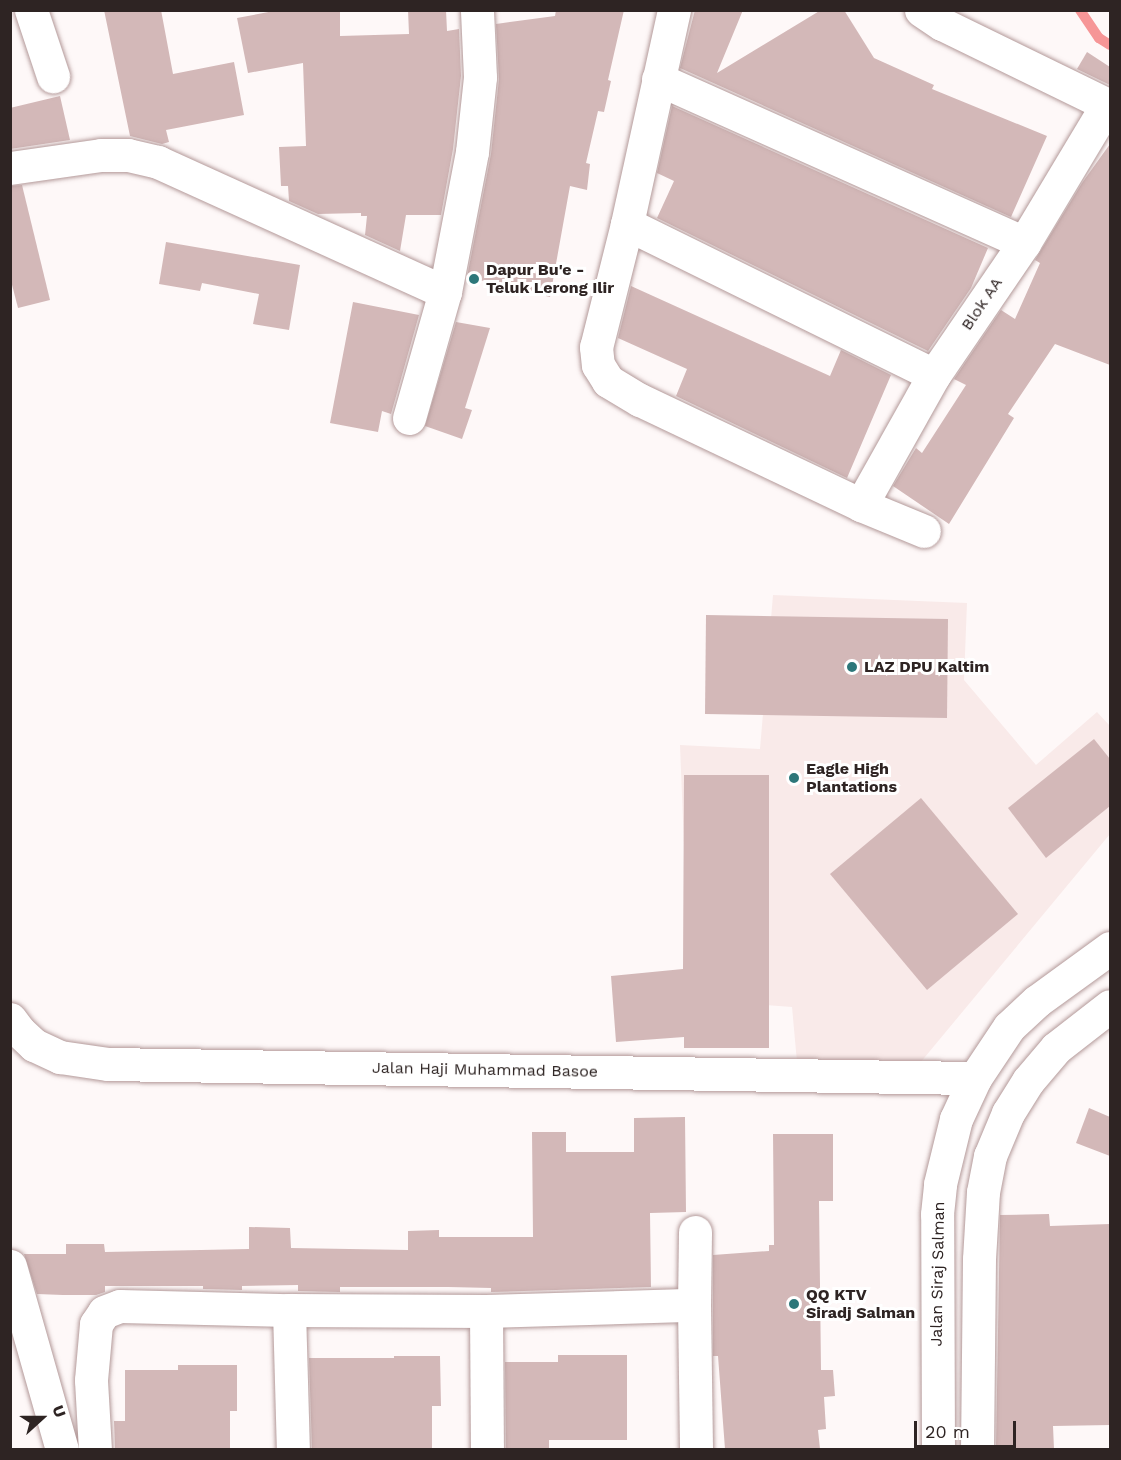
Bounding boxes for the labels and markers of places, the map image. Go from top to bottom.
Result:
place label: Dapur Bu'e - Teluk Lerong Ilir [486,260,614,298]
marker: Dapur Bu'e - Teluk Lerong Ilir [467,272,481,286]
place label: LAZ DPU Kaltim [864,657,989,677]
marker: LAZ DPU Kaltim [845,660,859,674]
place label: Eagle High Plantations [806,759,897,797]
marker: Eagle High Plantations [787,771,801,785]
place label: QQ KTV Siradj Salman [806,1285,915,1323]
marker: QQ KTV Siradj Salman [787,1297,801,1311]

